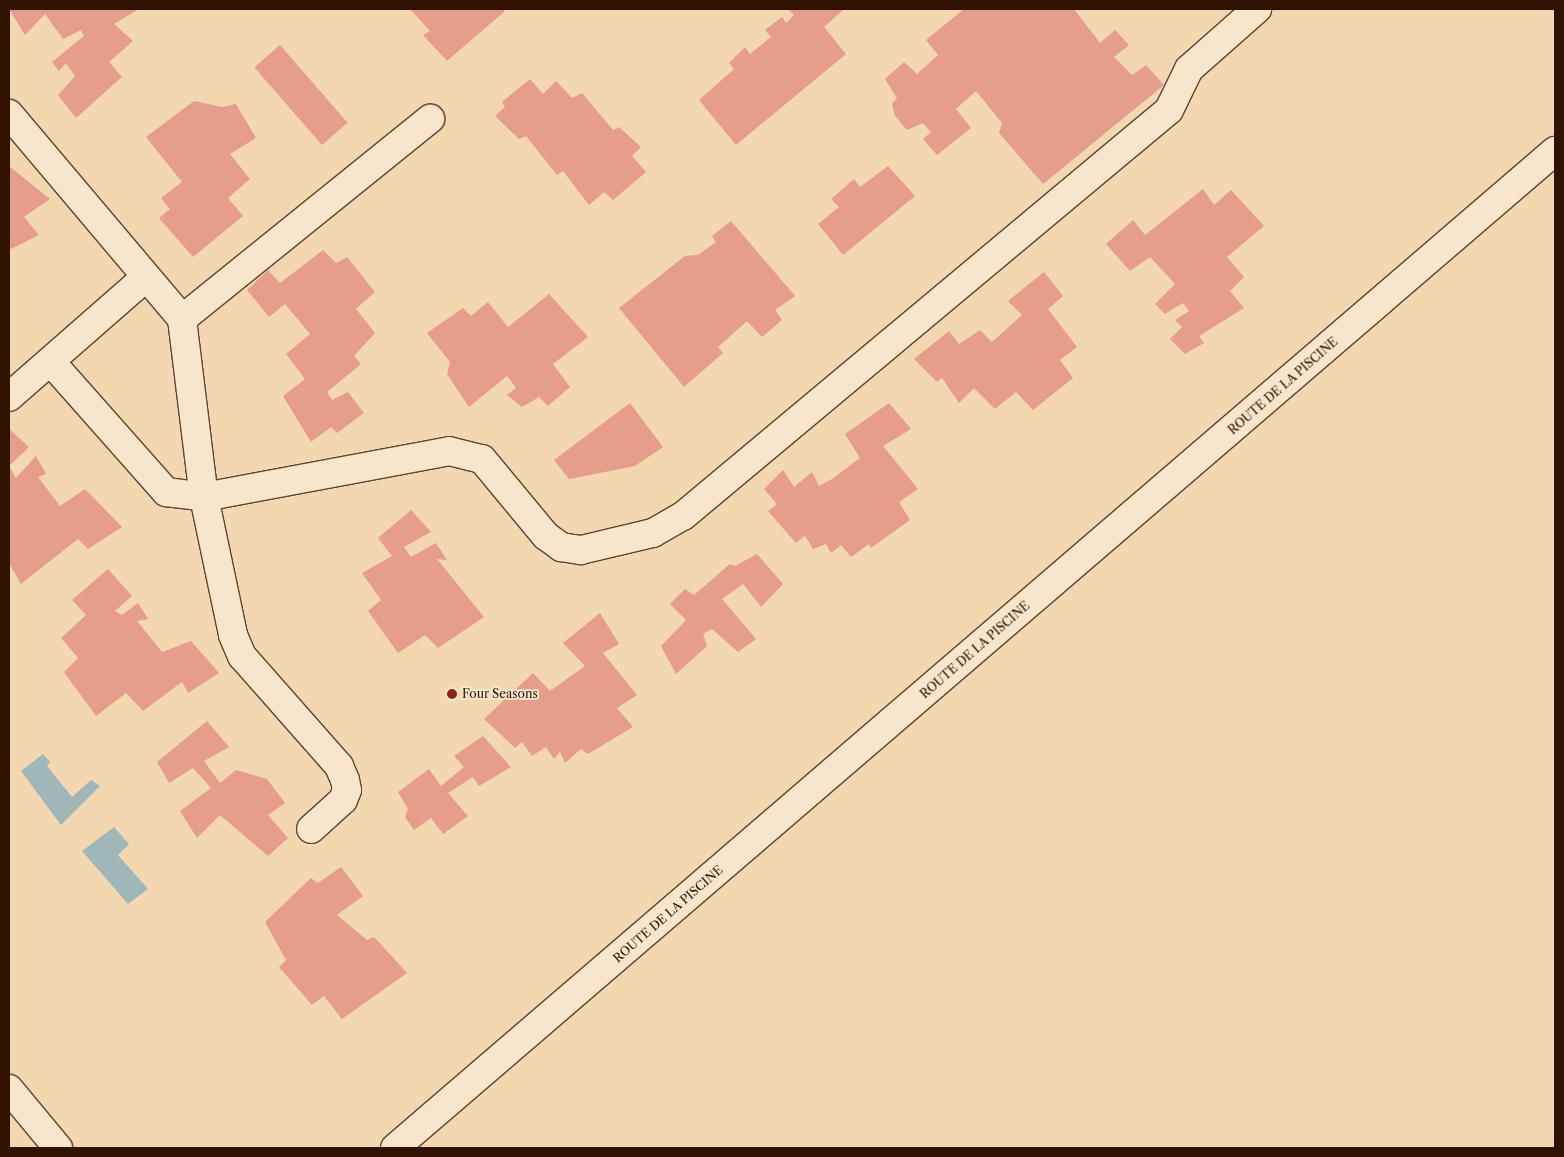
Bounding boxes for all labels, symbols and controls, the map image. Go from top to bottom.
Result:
street label: ROUTE DE LA PISCINE [1225,334,1341,438]
street label: ROUTE DE LA PISCINE [917,598,1033,702]
place label: Four Seasons [462,687,538,701]
marker: Four Seasons [446,688,458,700]
street label: ROUTE DE LA PISCINE [610,862,726,966]

